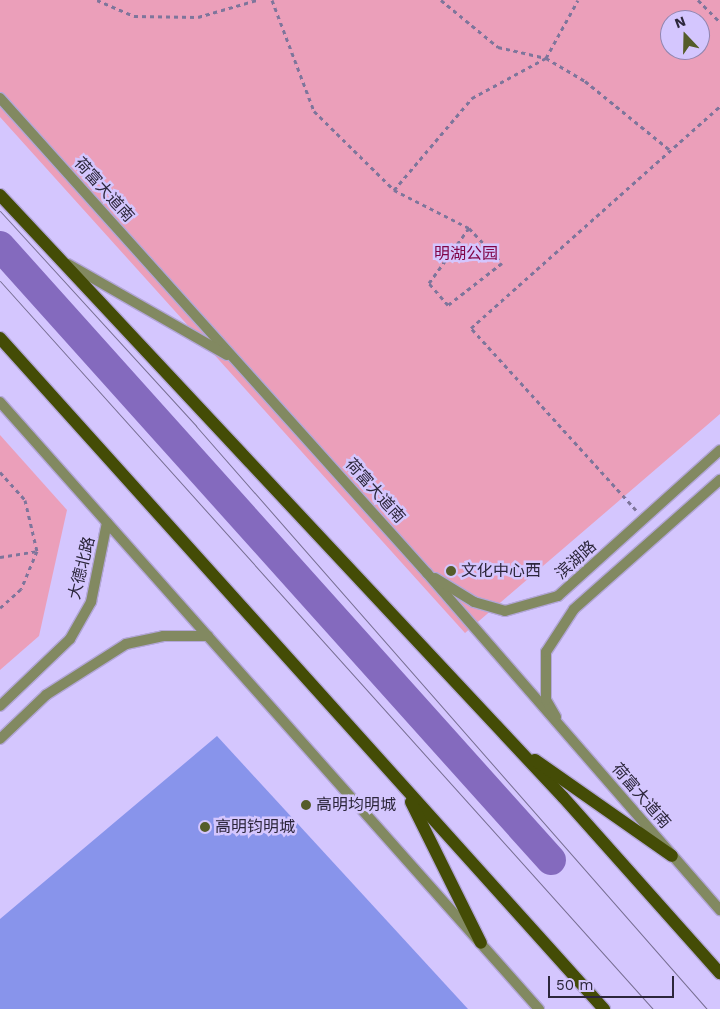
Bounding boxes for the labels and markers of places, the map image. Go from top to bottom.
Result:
place label: 文化中心西 [461,561,541,581]
marker: 文化中心西 [445,565,457,577]
place label: 高明均明城 [316,795,396,815]
marker: 高明均明城 [300,799,312,811]
place label: 高明钧明城 [215,817,295,837]
marker: 高明钧明城 [199,821,211,833]

